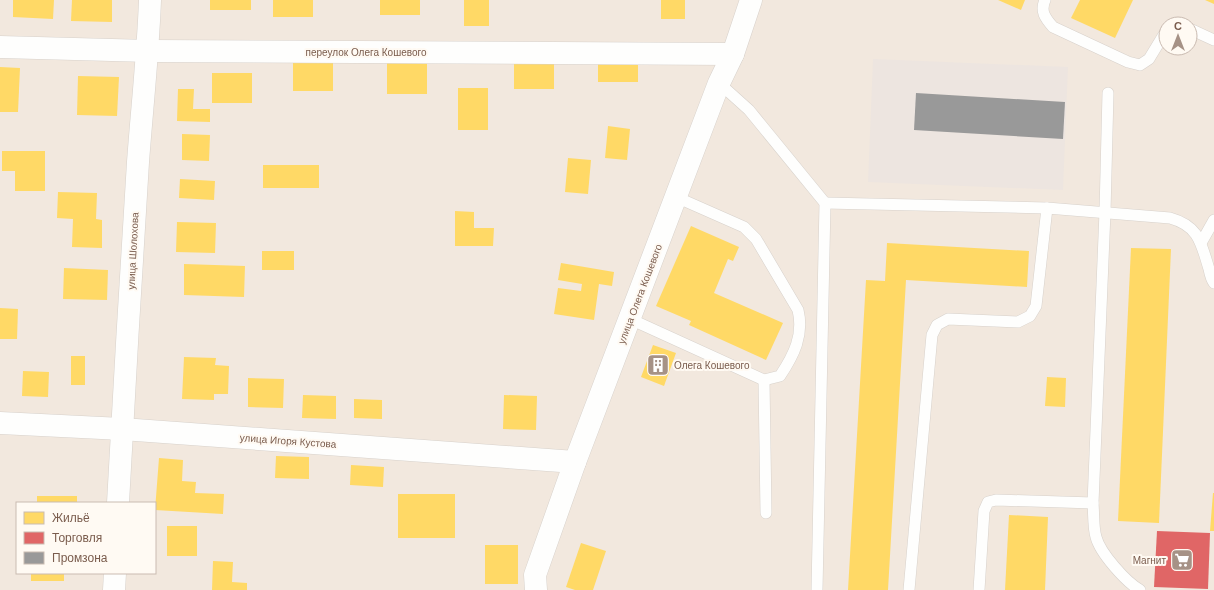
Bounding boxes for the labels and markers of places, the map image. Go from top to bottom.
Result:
building icon: Олега Кошевого [645,352,671,378]
place label: Олега Кошевого [674,360,750,371]
supermarket icon: Магнит [1169,547,1195,573]
place label: Магнит [1133,555,1166,566]

